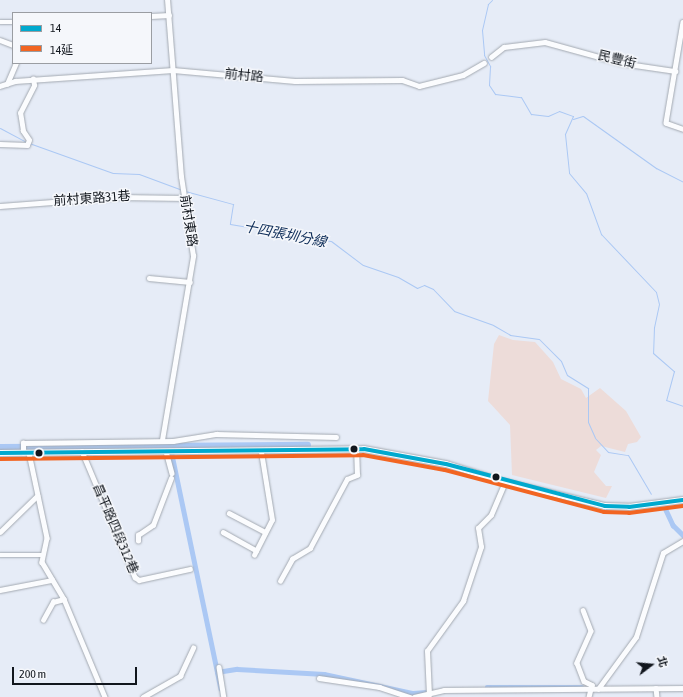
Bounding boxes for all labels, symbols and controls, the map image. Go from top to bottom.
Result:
legend [12,12,152,64]
text: 14 [50,21,61,35]
text: 14延 [50,43,73,57]
street label: 民豐街 [596,48,638,72]
street label: 前村路 [224,67,264,85]
street label: 前村東路31巷 [53,189,131,209]
street label: 前村東路 [176,194,200,248]
water label: 十四張圳分線 [242,218,328,250]
unlabelled marker [349,444,359,454]
unlabelled marker [34,448,44,458]
unlabelled marker [491,472,501,482]
street label: 昌平路四段312巷 [89,482,141,576]
north arrow [631,645,671,685]
text: 北 [655,655,670,669]
scale bar [14,659,139,685]
text: 200 m [19,667,46,681]

